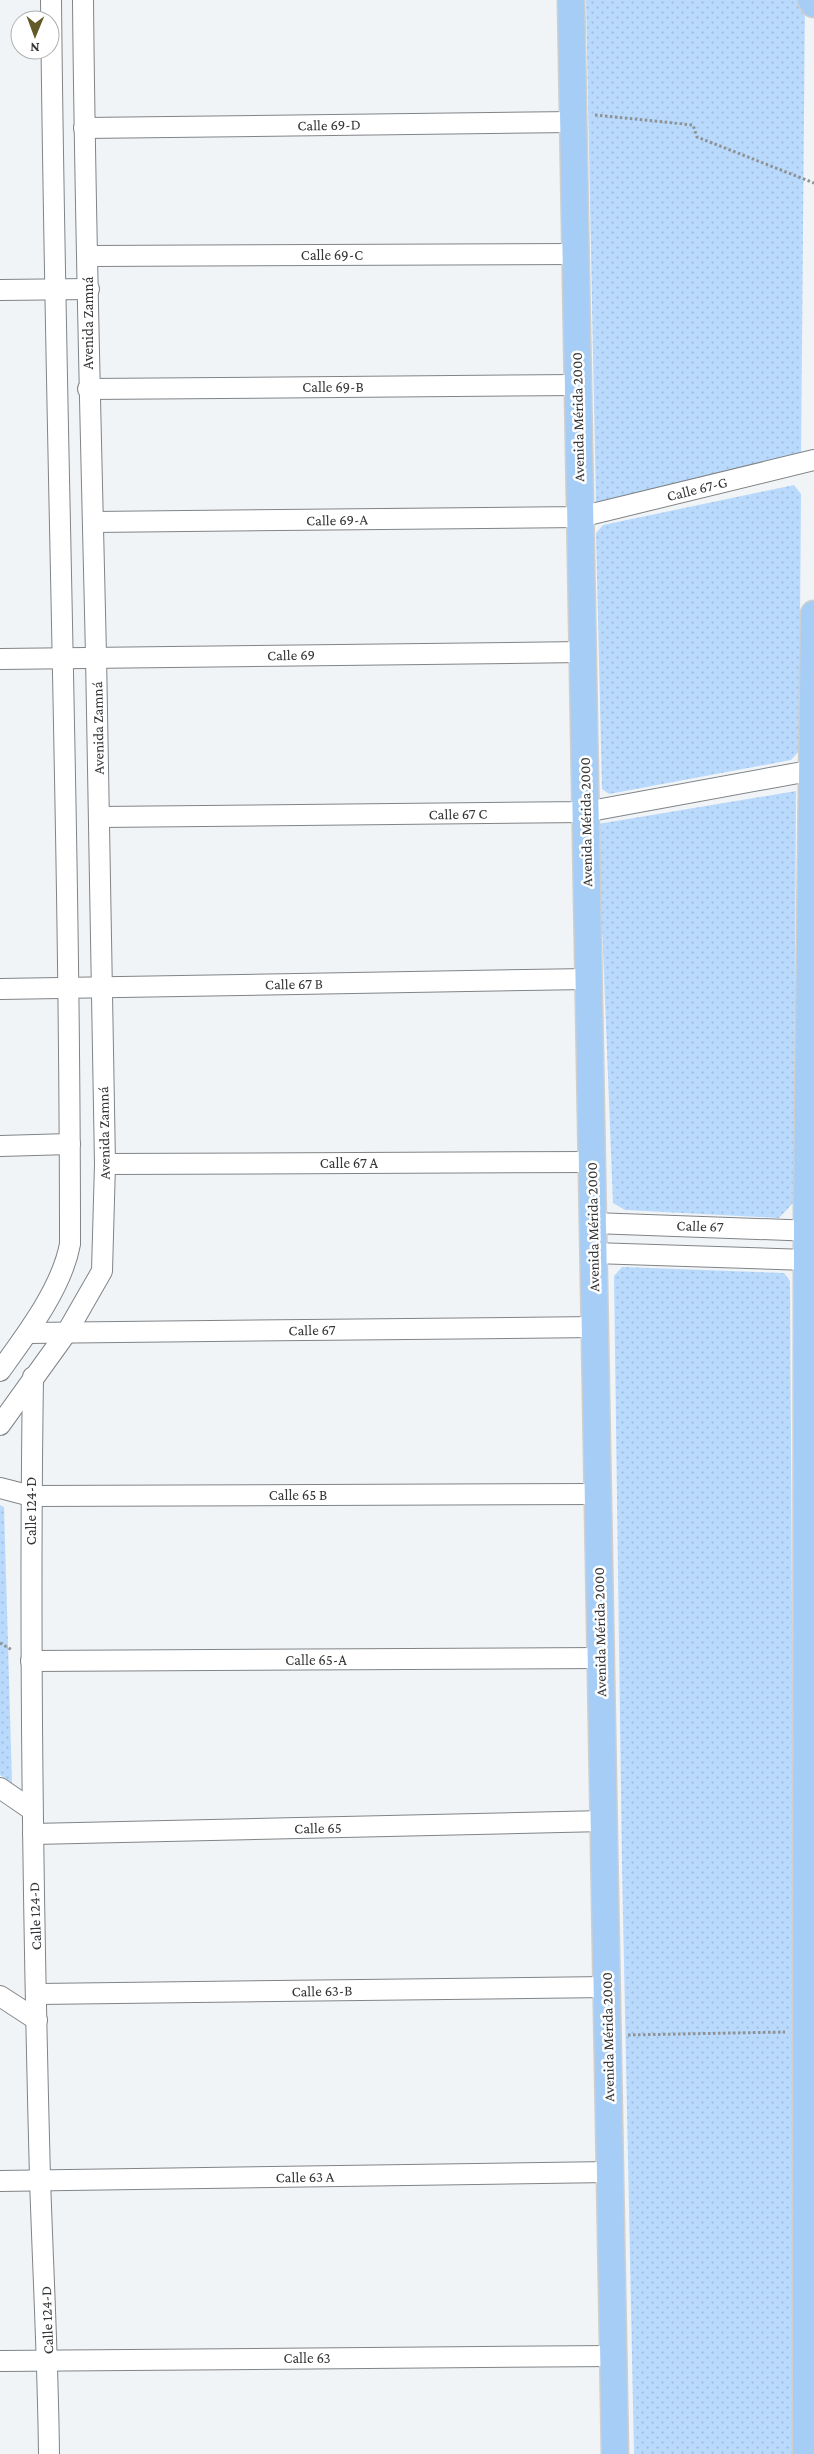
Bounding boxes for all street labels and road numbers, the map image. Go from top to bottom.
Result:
street label: Calle 69-D [297,116,361,134]
street label: Calle 69-C [301,247,363,263]
street label: Avenida Zamná [80,276,96,370]
street label: Avenida Mérida 2000 [569,352,587,482]
street label: Calle 69-B [302,379,364,395]
street label: Calle 67-G [665,474,729,504]
street label: Calle 69-A [306,511,368,529]
street label: Calle 69 [267,647,315,663]
street label: Avenida Zamná [89,681,107,775]
street label: Avenida Mérida 2000 [577,757,595,887]
street label: Calle 67 C [429,805,488,823]
street label: Calle 67 B [265,975,323,993]
street label: Avenida Zamná [95,1086,113,1180]
street label: Calle 67 A [320,1155,379,1171]
street label: Avenida Mérida 2000 [584,1162,602,1292]
street label: Calle 67 [676,1217,724,1235]
street label: Calle 67 [288,1322,336,1338]
street label: Calle 124-D [23,1477,39,1545]
street label: Calle 65 B [269,1487,327,1503]
street label: Avenida Mérida 2000 [591,1567,609,1697]
street label: Calle 65-A [285,1652,347,1668]
street label: Calle 65 [294,1820,342,1836]
street label: Calle 124-D [26,1882,44,1950]
street label: Avenida Mérida 2000 [599,1972,617,2102]
street label: Calle 63-B [291,1982,353,2000]
street label: Calle 63 A [276,2168,335,2186]
street label: Calle 124-D [38,2286,56,2354]
street label: Calle 63 [283,2350,331,2366]

